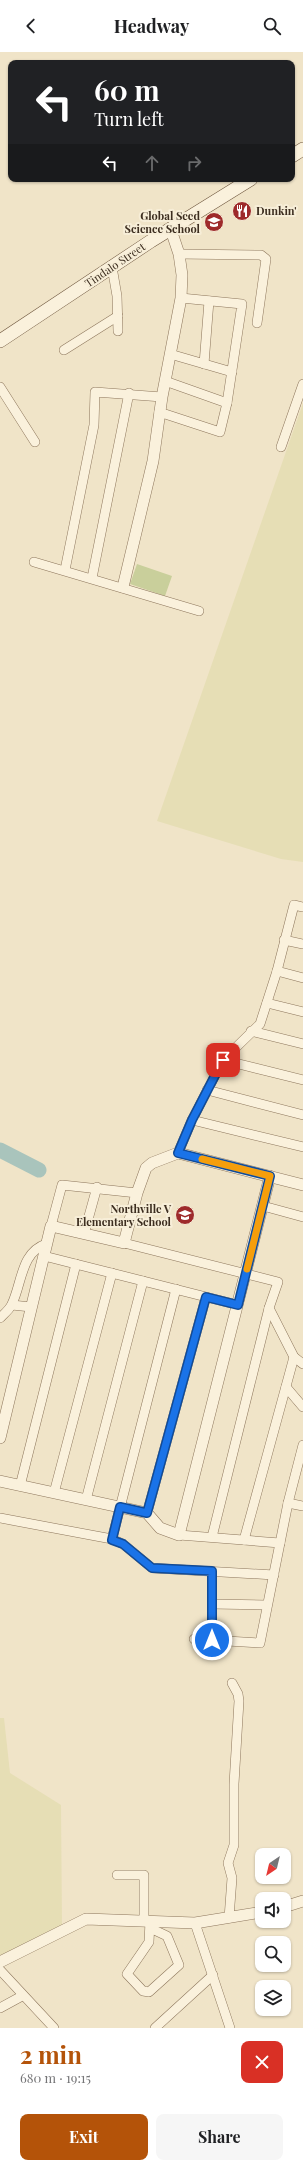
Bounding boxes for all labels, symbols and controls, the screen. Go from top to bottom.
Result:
text: Headway [114,14,189,38]
icon: back [20,15,42,37]
icon: search [261,15,283,37]
text: 60 m [94,71,160,108]
icon: left [28,76,80,128]
text: Turn left [94,107,164,131]
icon: left [99,152,121,174]
icon: ahead [141,152,163,174]
icon: right [183,152,205,174]
restaurant icon: Dunkin' [231,200,253,222]
place label: Dunkin' [256,203,297,218]
place label: Global Seed Science School [125,208,201,236]
school or university icon: Global Seed Science School [203,211,225,233]
street label: Tindalo Street [82,239,148,290]
pin [206,1043,240,1077]
icon: arrive [212,1049,234,1071]
place label: Northville V Elementary School [76,1201,172,1229]
school or university icon: Northville V Elementary School [174,1204,196,1226]
position arrow [191,1619,233,1661]
north arrow [255,1848,291,1884]
map controls [255,1848,291,2016]
button: sound [255,1892,291,1928]
button: search [255,1936,291,1972]
button: layers [255,1980,291,2016]
text: 2 min [20,2038,82,2070]
button: close [241,2041,283,2083]
text: 680 m · 19:15 [20,2069,91,2086]
button: Exit [20,2114,148,2160]
button: Share [156,2114,283,2160]

